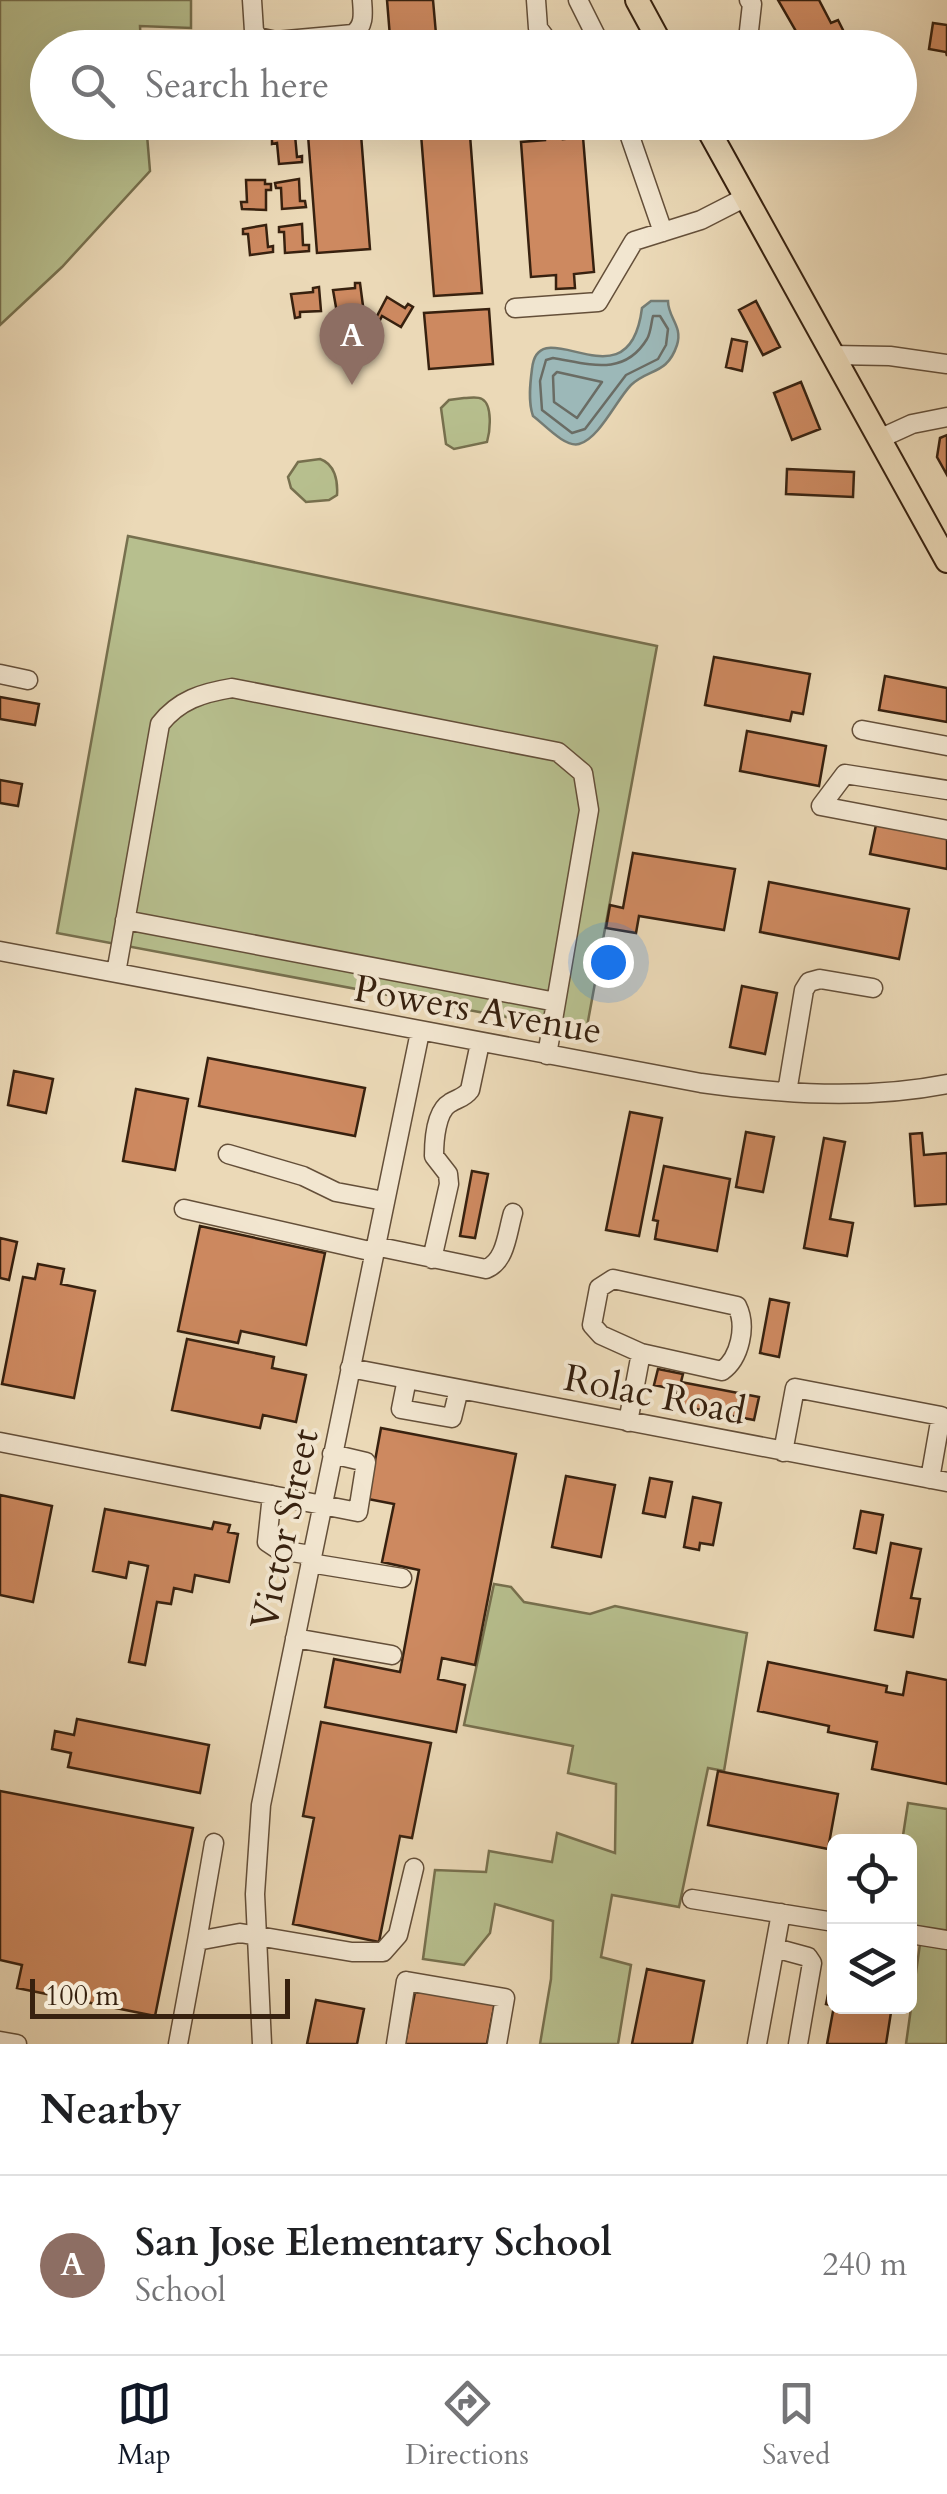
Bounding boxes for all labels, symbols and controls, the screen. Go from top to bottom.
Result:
search box [30,30,917,140]
icon: search [65,58,120,113]
text: Search here [145,59,329,111]
pin: A [320,302,384,385]
your location [583,937,634,988]
street label: Powers Avenue [350,963,606,1057]
street label: Rolac Road [560,1352,750,1438]
street label: Victor Street [238,1424,332,1634]
map controls [827,1834,917,2014]
button: locate [827,1834,917,1924]
button: layers [827,1924,917,2014]
scale bar [30,1974,290,2018]
text: 100 m [45,1977,119,2015]
text: Nearby [40,2081,182,2138]
text: San Jose Elementary School [135,2217,612,2269]
text: A [60,2243,85,2287]
text: 240 m [822,2243,907,2287]
text: School [135,2269,226,2313]
tab: Map [117,2376,172,2474]
tab: Directions [405,2376,529,2474]
tab: Saved [762,2376,830,2474]

